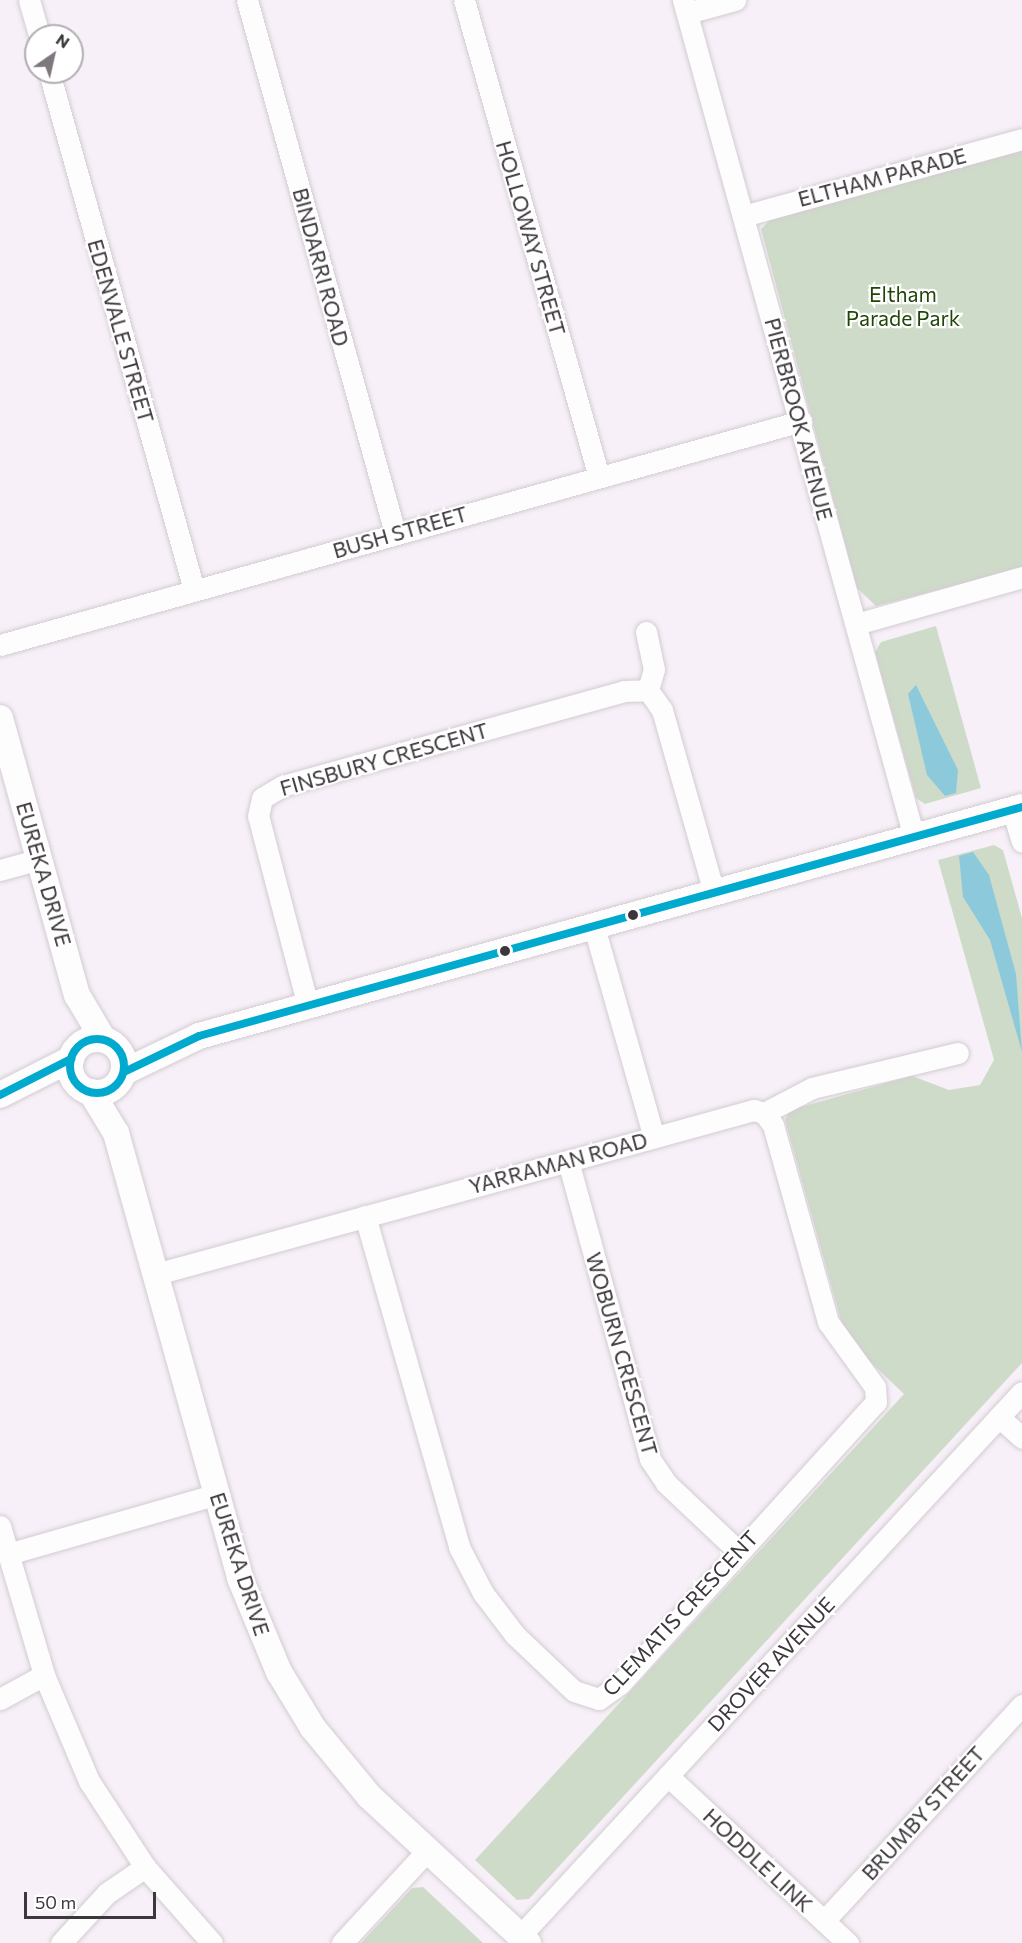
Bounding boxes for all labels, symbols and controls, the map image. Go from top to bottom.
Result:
north arrow [24,24,84,84]
text: N [53,29,74,52]
street label: HOLLOWAY STREET [491,138,571,338]
street label: ELTHAM PARADE [795,142,969,212]
street label: BINDARRI ROAD [288,185,354,349]
street label: EDENVALE STREET [83,236,159,426]
park label: Eltham Parade Park [846,281,960,331]
street label: PIERBROOK AVENUE [760,315,838,523]
street label: BUSH STREET [330,501,470,563]
street label: FINSBURY CRESCENT [277,717,491,801]
street label: EUREKA DRIVE [11,799,77,949]
unlabelled marker [627,909,639,921]
unlabelled marker [499,945,511,957]
street label: YARRAMAN ROAD [466,1127,650,1199]
street label: WOBURN CRESCENT [581,1249,663,1459]
street label: EUREKA DRIVE [205,1489,275,1639]
street label: CLEMATIS CRESCENT [597,1525,763,1701]
street label: DROVER AVENUE [702,1592,840,1736]
street label: BRUMBY STREET [856,1741,990,1885]
street label: HODDLE LINK [698,1803,818,1917]
scale bar [27,1880,159,1918]
text: 50 m [35,1891,76,1913]

